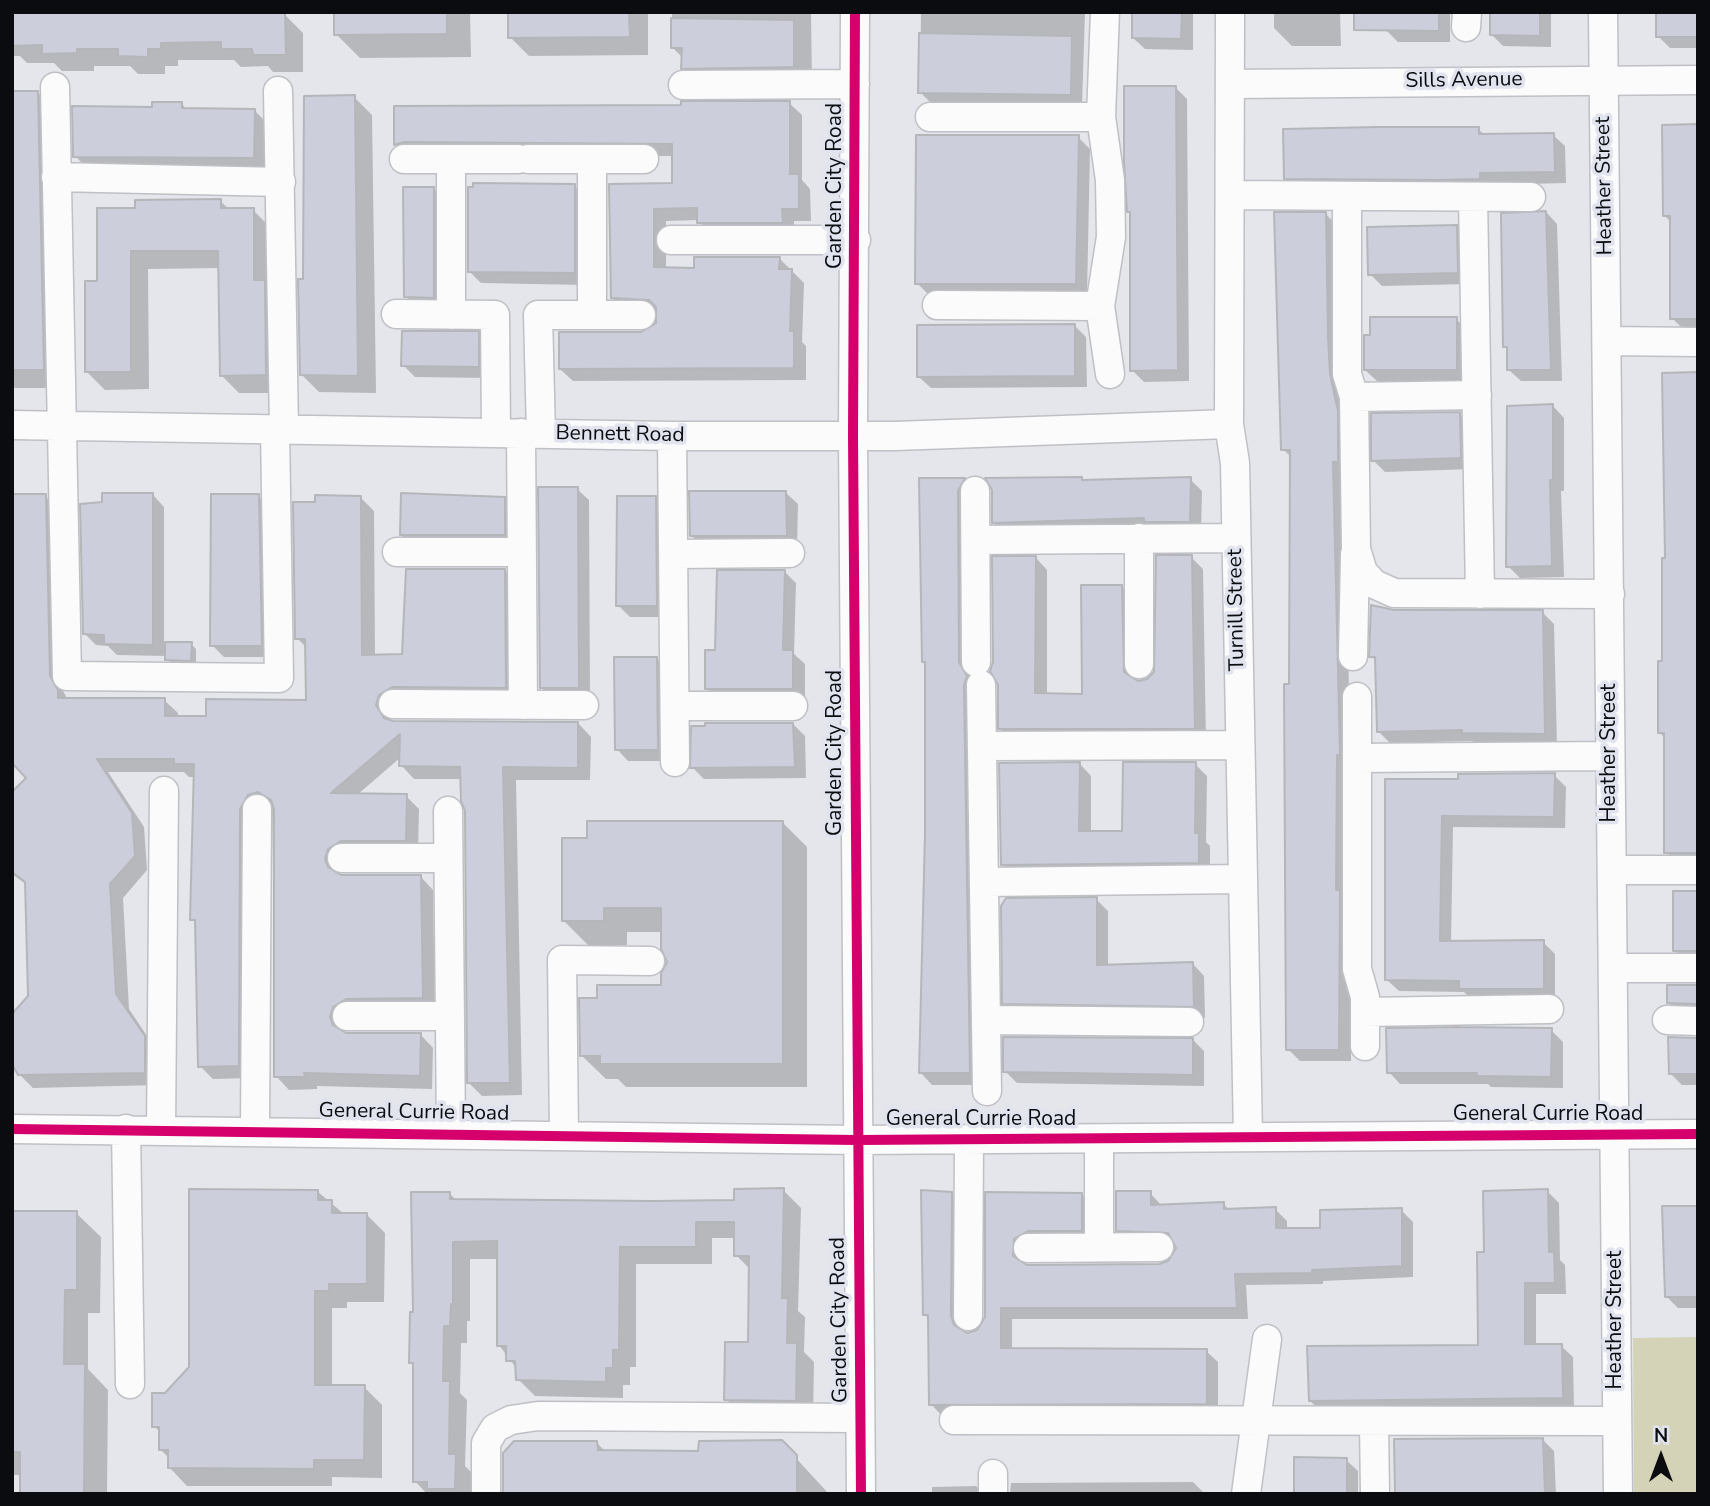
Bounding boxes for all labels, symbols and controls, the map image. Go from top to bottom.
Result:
street label: Sills Avenue [1405,67,1523,95]
street label: Garden City Road [823,103,849,269]
street label: Heather Street [1591,116,1619,256]
street label: Bennett Road [555,421,685,449]
street label: Turnill Street [1223,549,1251,671]
street label: Garden City Road [823,670,849,836]
street label: Heather Street [1597,684,1623,822]
street label: General Currie Road [318,1099,510,1127]
street label: General Currie Road [1453,1102,1643,1128]
street label: General Currie Road [886,1107,1076,1133]
street label: Garden City Road [826,1237,854,1403]
street label: Heather Street [1603,1251,1629,1389]
north arrow [1626,1422,1696,1492]
text: N [1654,1423,1668,1449]

